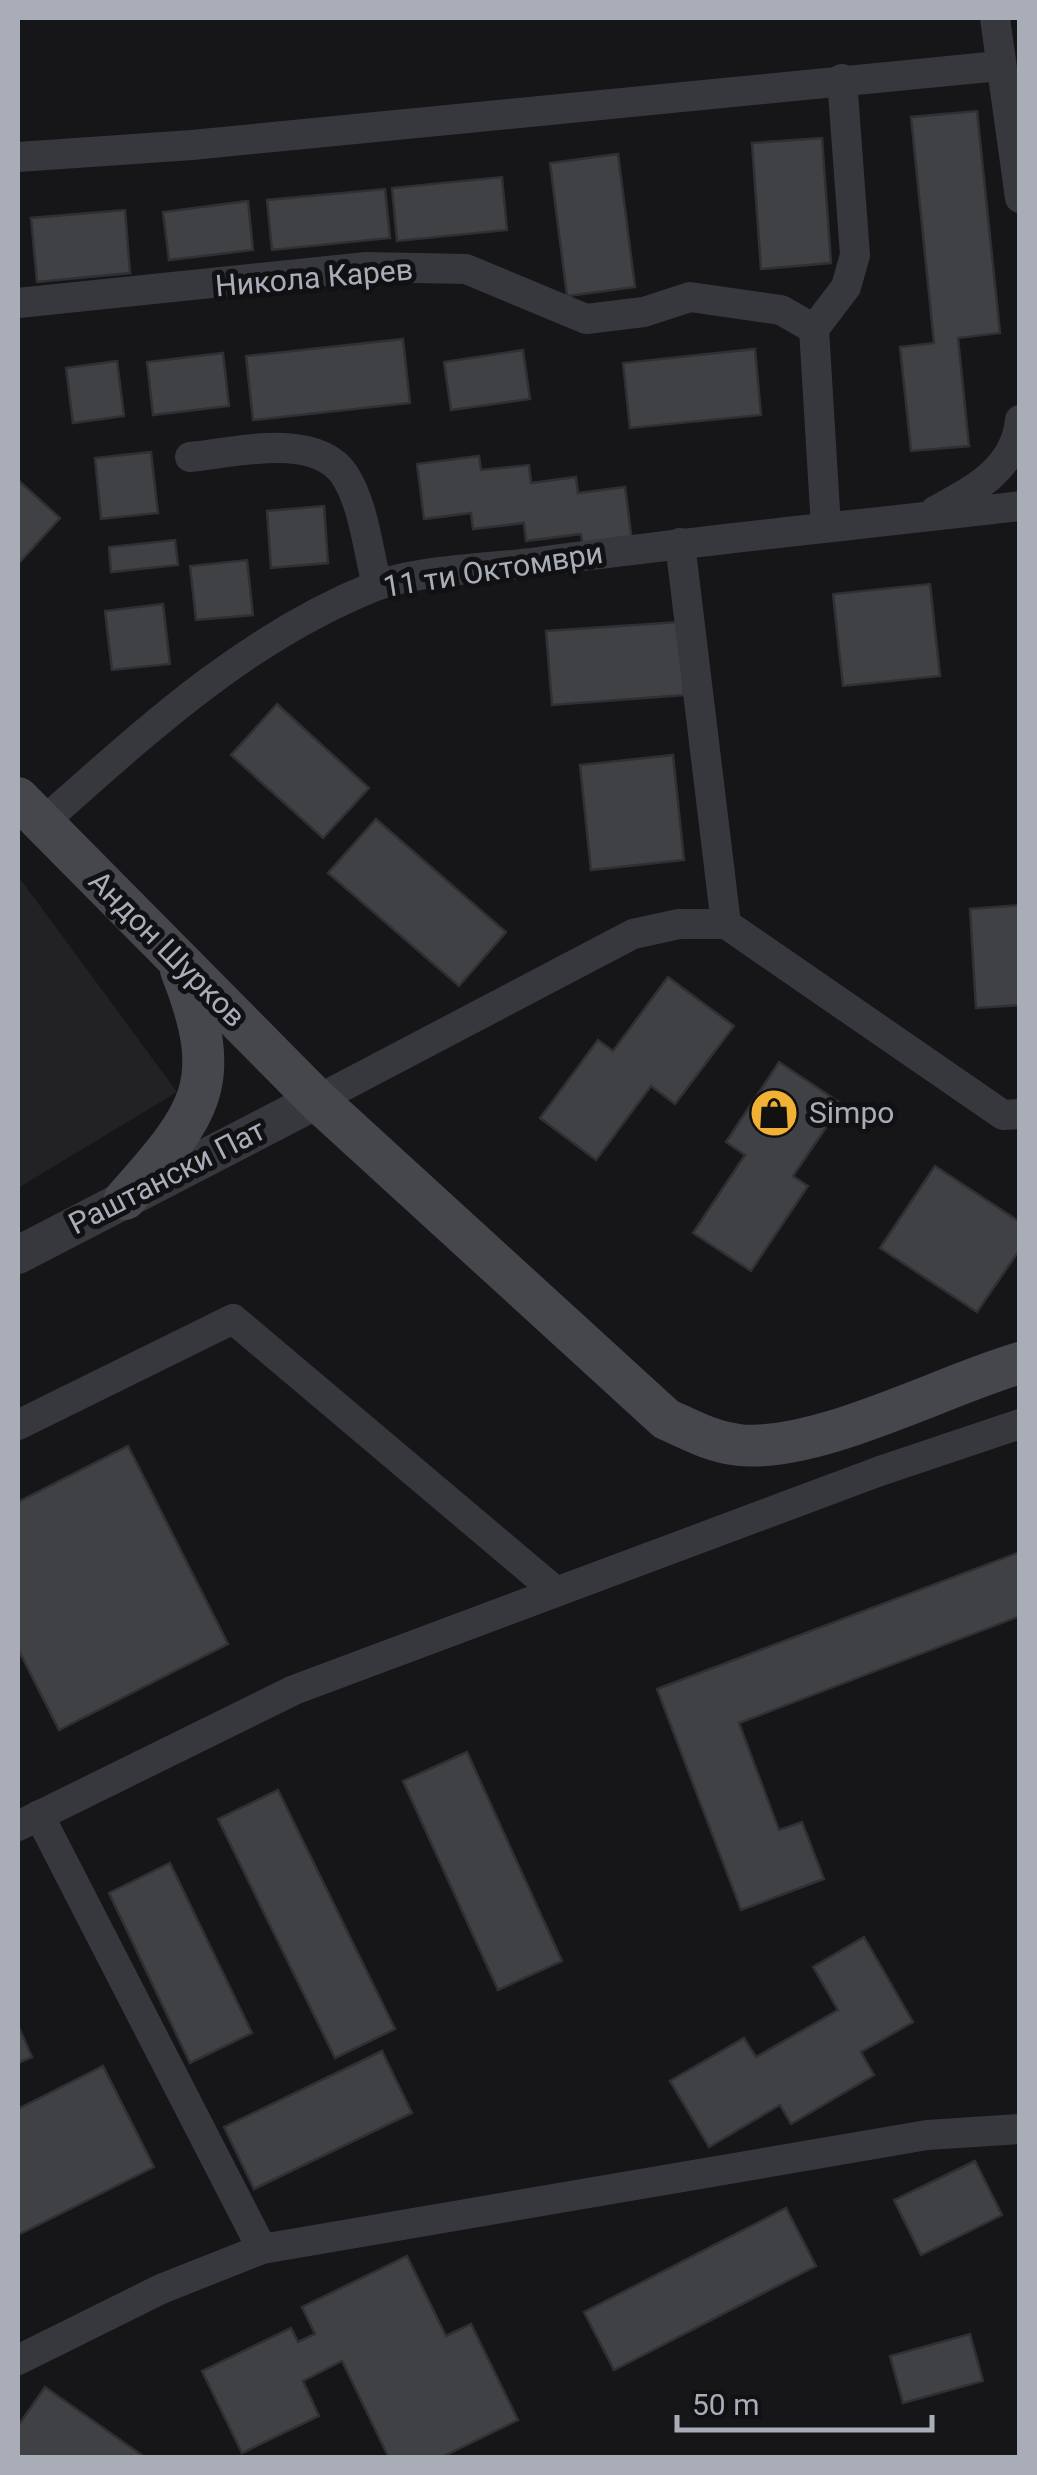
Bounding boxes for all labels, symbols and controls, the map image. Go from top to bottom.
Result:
street label: Никола Карев [214,251,414,304]
street label: 11 ти Октомври [381,535,605,604]
street label: Андон Шурков [82,863,253,1034]
shop icon: Simpo [748,1087,800,1139]
place label: Simpo [809,1095,894,1130]
street label: Раштански Пат [63,1112,271,1241]
scale bar [677,2370,932,2432]
text: 50 m [692,2387,759,2422]

